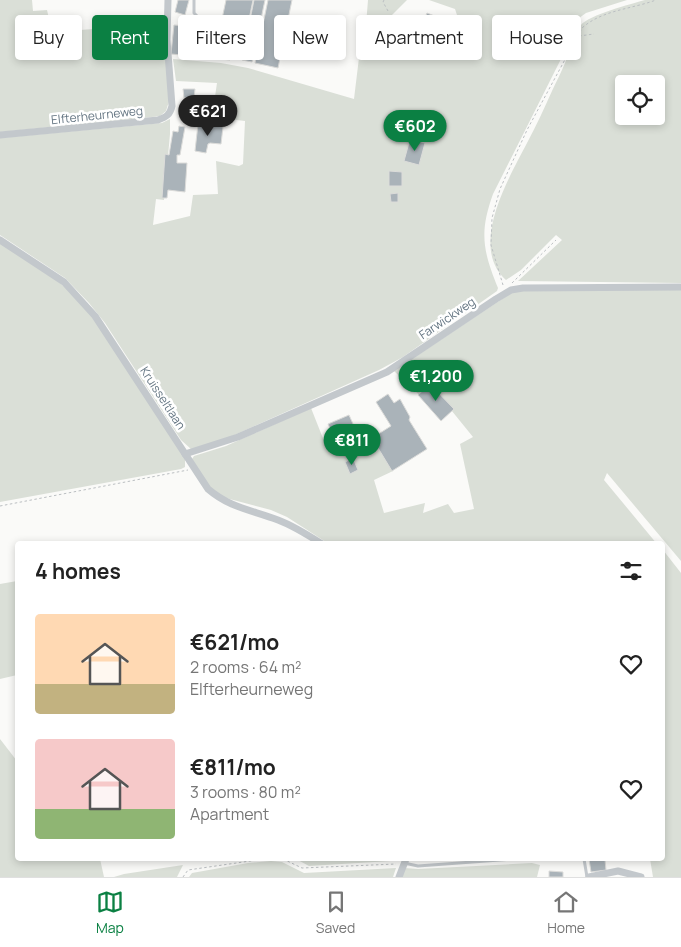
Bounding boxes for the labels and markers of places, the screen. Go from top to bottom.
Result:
pin: €621 [178,94,238,137]
pin: €602 [385,110,445,152]
pin: €1,200 [395,360,477,402]
pin: €811 [322,424,382,466]

